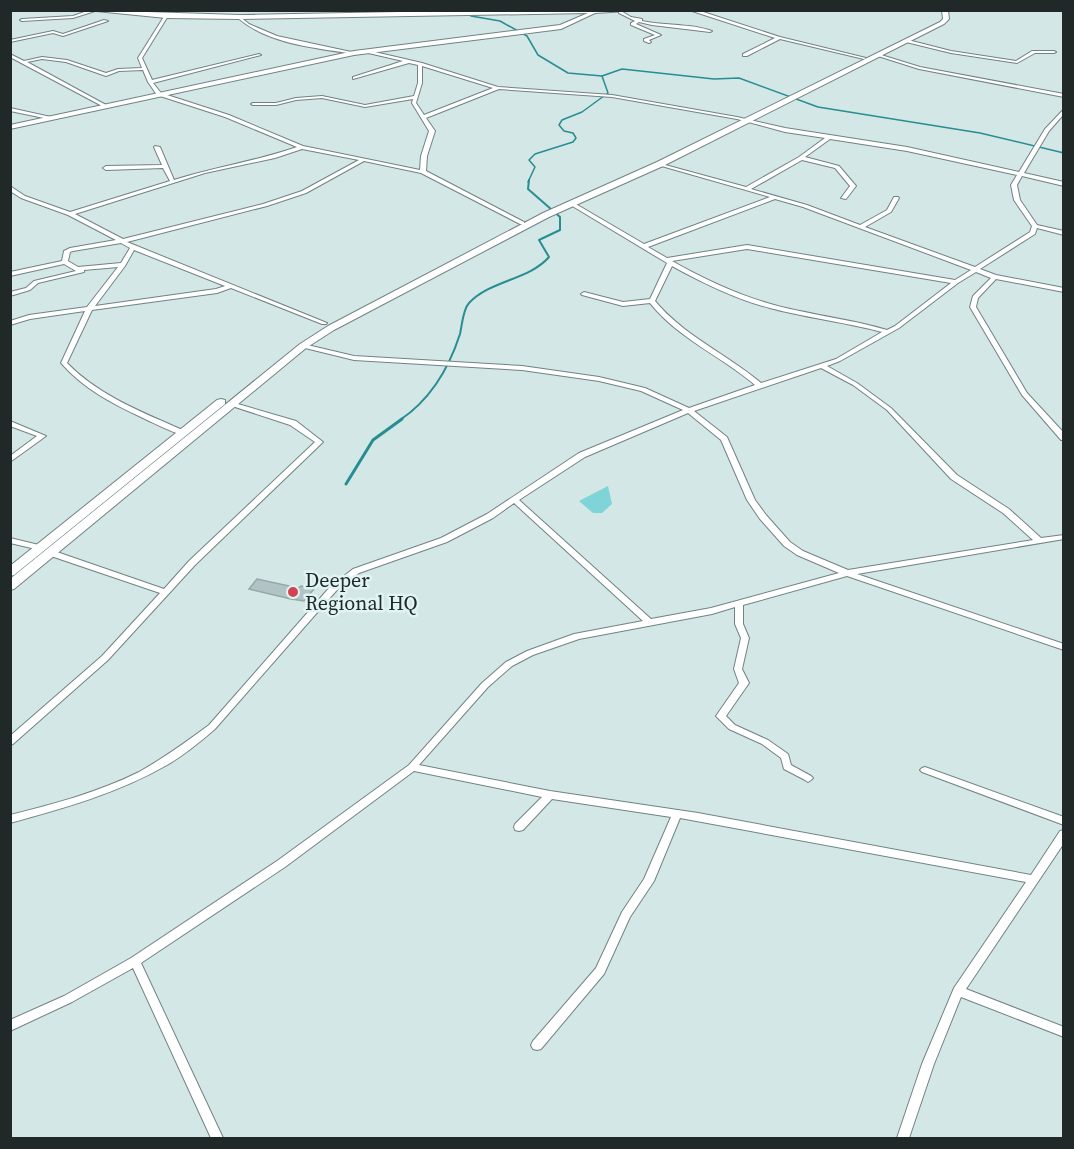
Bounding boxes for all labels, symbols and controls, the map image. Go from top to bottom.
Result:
place label: Deeper Regional HQ [305,566,418,617]
marker: Deeper Regional HQ [286,585,300,599]

